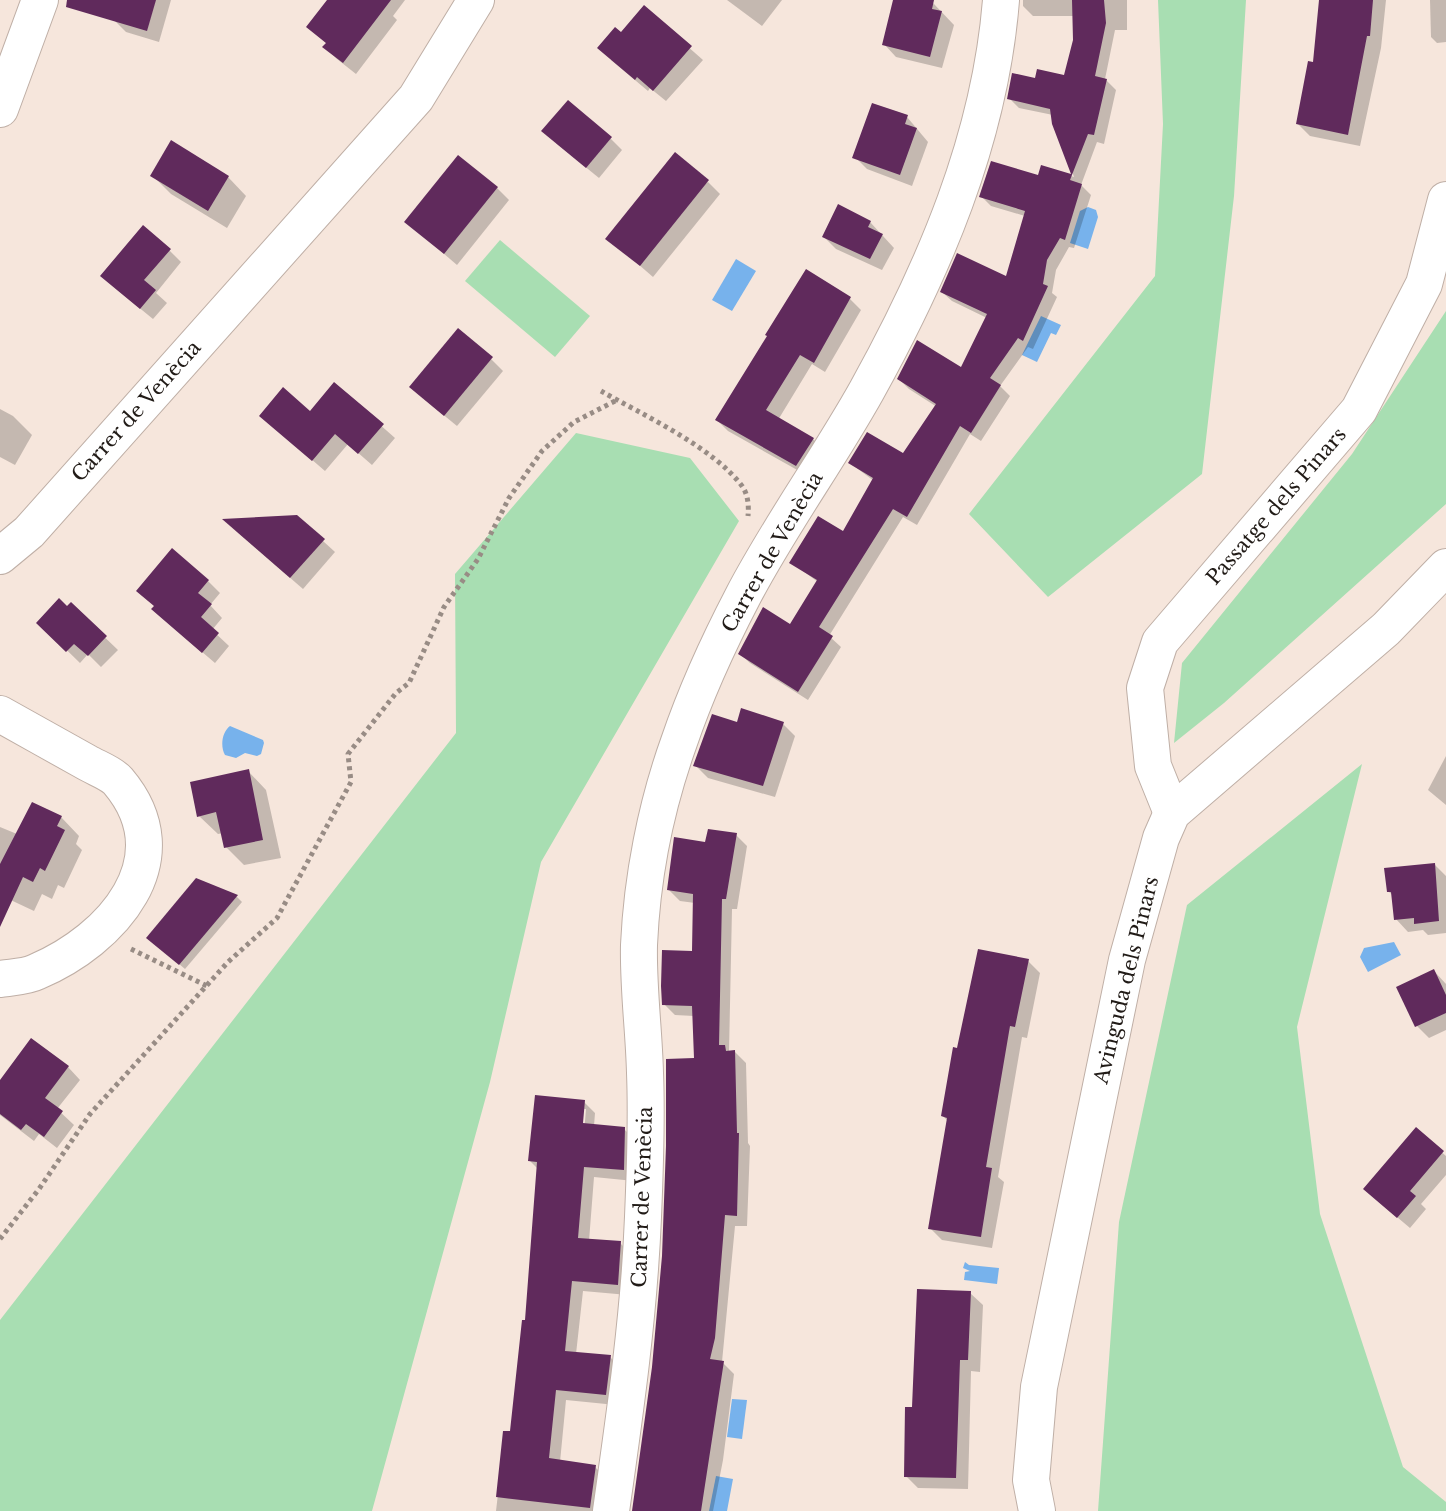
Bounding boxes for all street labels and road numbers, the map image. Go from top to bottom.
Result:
street label: Carrer de Venècia [66,335,206,486]
street label: Passatge dels Pinars [1201,422,1351,590]
street label: Carrer de Venècia [716,467,828,637]
street label: Avinguda dels Pinars [1088,874,1163,1087]
street label: Carrer de Venècia [627,1105,657,1288]

